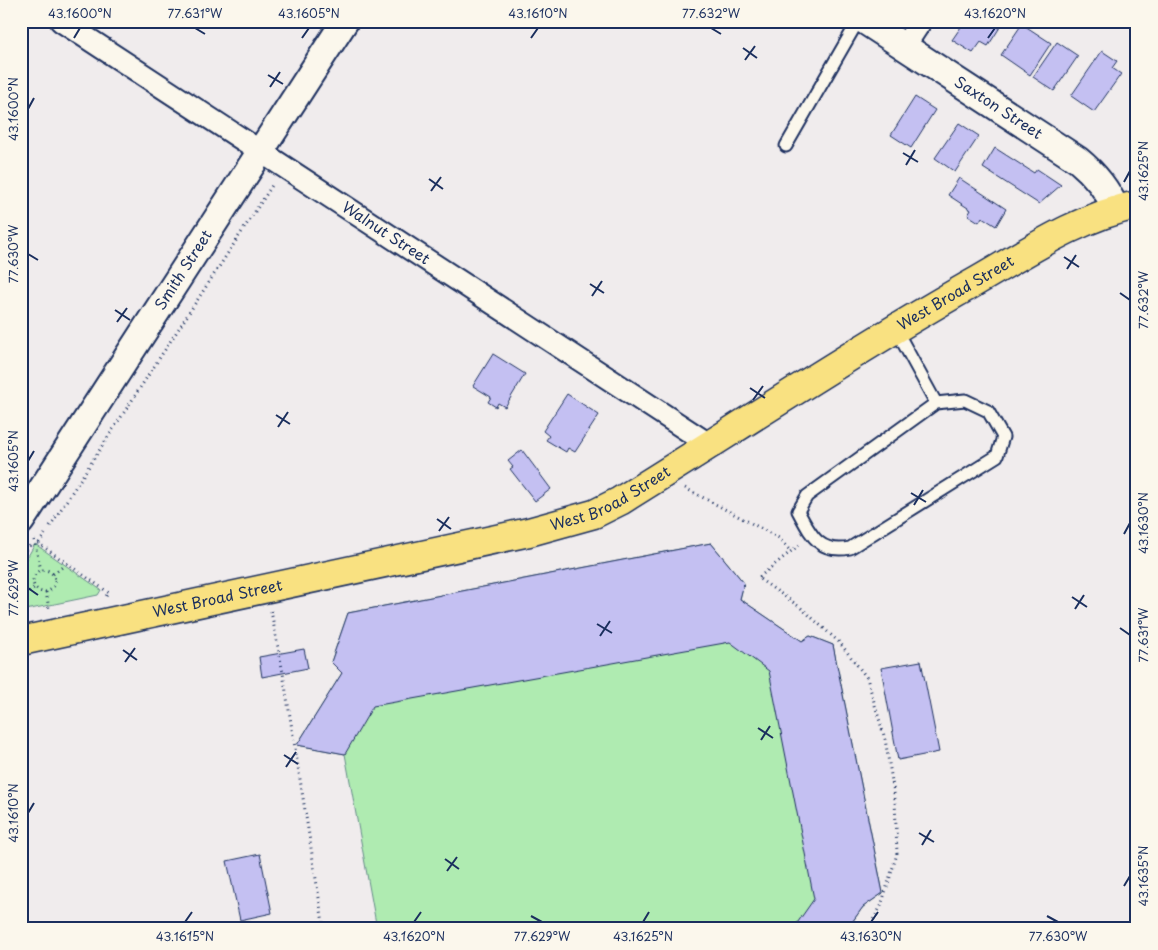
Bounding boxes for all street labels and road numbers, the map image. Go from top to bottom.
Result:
street label: Saxton Street [950,69,1048,144]
street label: Walnut Street [338,195,435,269]
street label: Smith Street [148,225,217,314]
street label: West Broad Street [892,249,1018,335]
street label: West Broad Street [547,459,674,536]
street label: West Broad Street [150,572,284,622]

